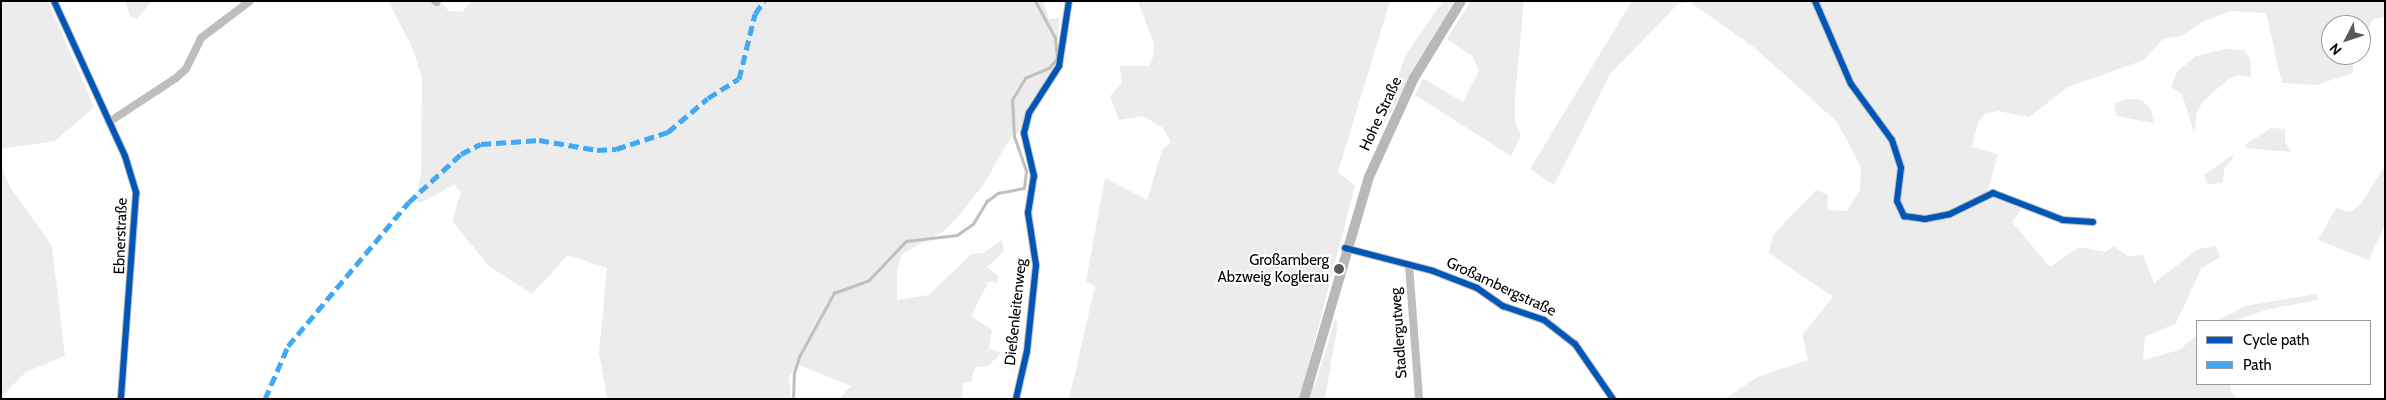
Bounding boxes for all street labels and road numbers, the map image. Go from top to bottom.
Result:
street label: Hohe Straße [1356,74,1406,154]
street label: Ebnerstraße [111,197,131,275]
street label: Großambergstraße [1443,254,1559,320]
street label: Dießenleitenweg [1001,258,1031,366]
street label: Stadlergutweg [1387,287,1411,379]

